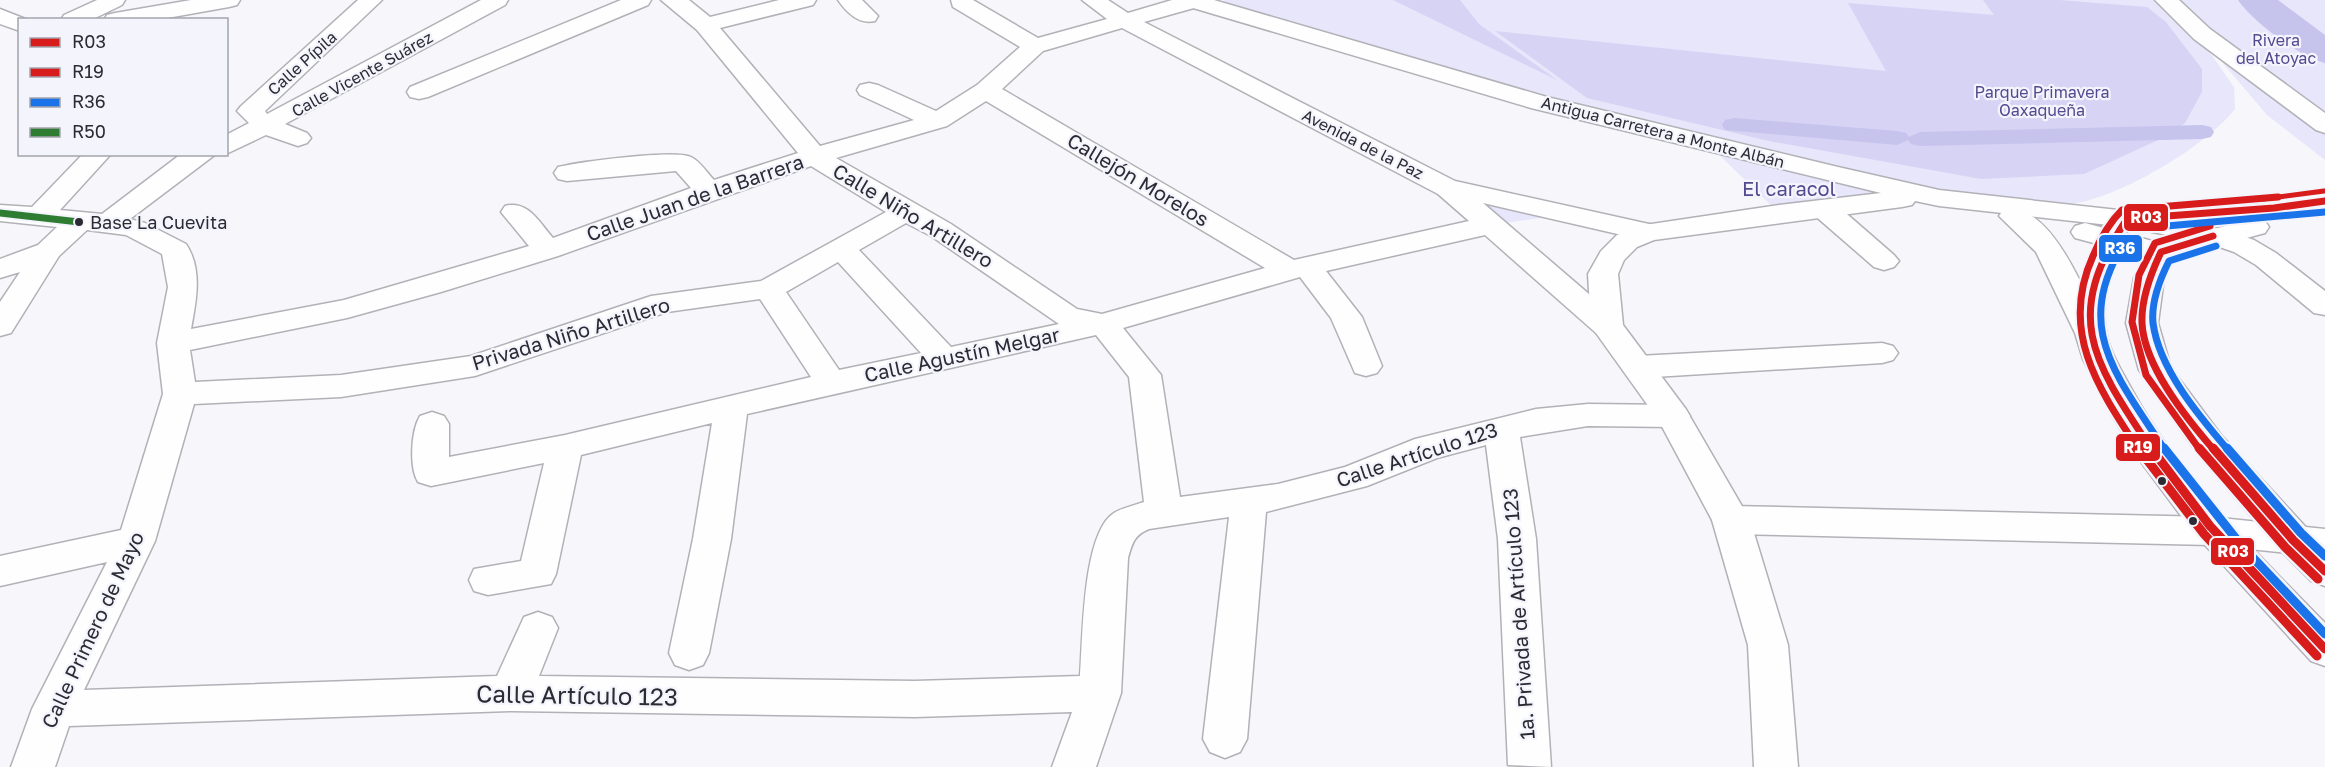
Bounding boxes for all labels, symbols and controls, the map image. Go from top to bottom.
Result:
legend [18,18,228,156]
street label: Calle Pípila [263,27,341,99]
street label: Calle Vicente Suárez [288,27,436,121]
text: R03 [72,30,106,52]
park label: Rivera del Atoyac [2236,30,2316,68]
text: R19 [72,60,104,82]
park label: Parque Primavera Oaxaqueña [1974,82,2110,120]
text: R36 [72,90,106,112]
street label: Antigua Carretera a Monte Albán [1539,92,1787,172]
street label: Avenida de la Paz [1299,105,1427,183]
text: R50 [72,120,106,142]
street label: Callejón Morelos [1063,127,1214,231]
street label: Calle Juan de la Barrera [583,149,806,246]
street label: Calle Niño Artillero [829,158,998,272]
park label: El caracol [1742,176,1836,200]
line badge: R03 [2123,203,2169,232]
text: R03 [2130,207,2162,227]
place label: Base La Cuevita [90,211,227,233]
marker: Base La Cuevita [73,216,85,228]
line badge: R36 [2098,234,2143,263]
text: R36 [2104,238,2136,258]
street label: Privada Niño Artillero [469,292,672,375]
street label: Calle Agustín Melgar [862,322,1062,386]
street label: Calle Artículo 123 [1333,417,1500,491]
line badge: R19 [2115,433,2161,462]
text: R19 [2123,437,2153,457]
unlabelled marker [2156,475,2168,487]
street label: 1a. Privada de Artículo 123 [1497,488,1539,741]
unlabelled marker [2187,515,2199,527]
street label: Calle Primero de Mayo [36,528,148,732]
line badge: R03 [2210,537,2255,566]
text: R03 [2217,541,2249,561]
street label: Calle Artículo 123 [476,678,678,711]

